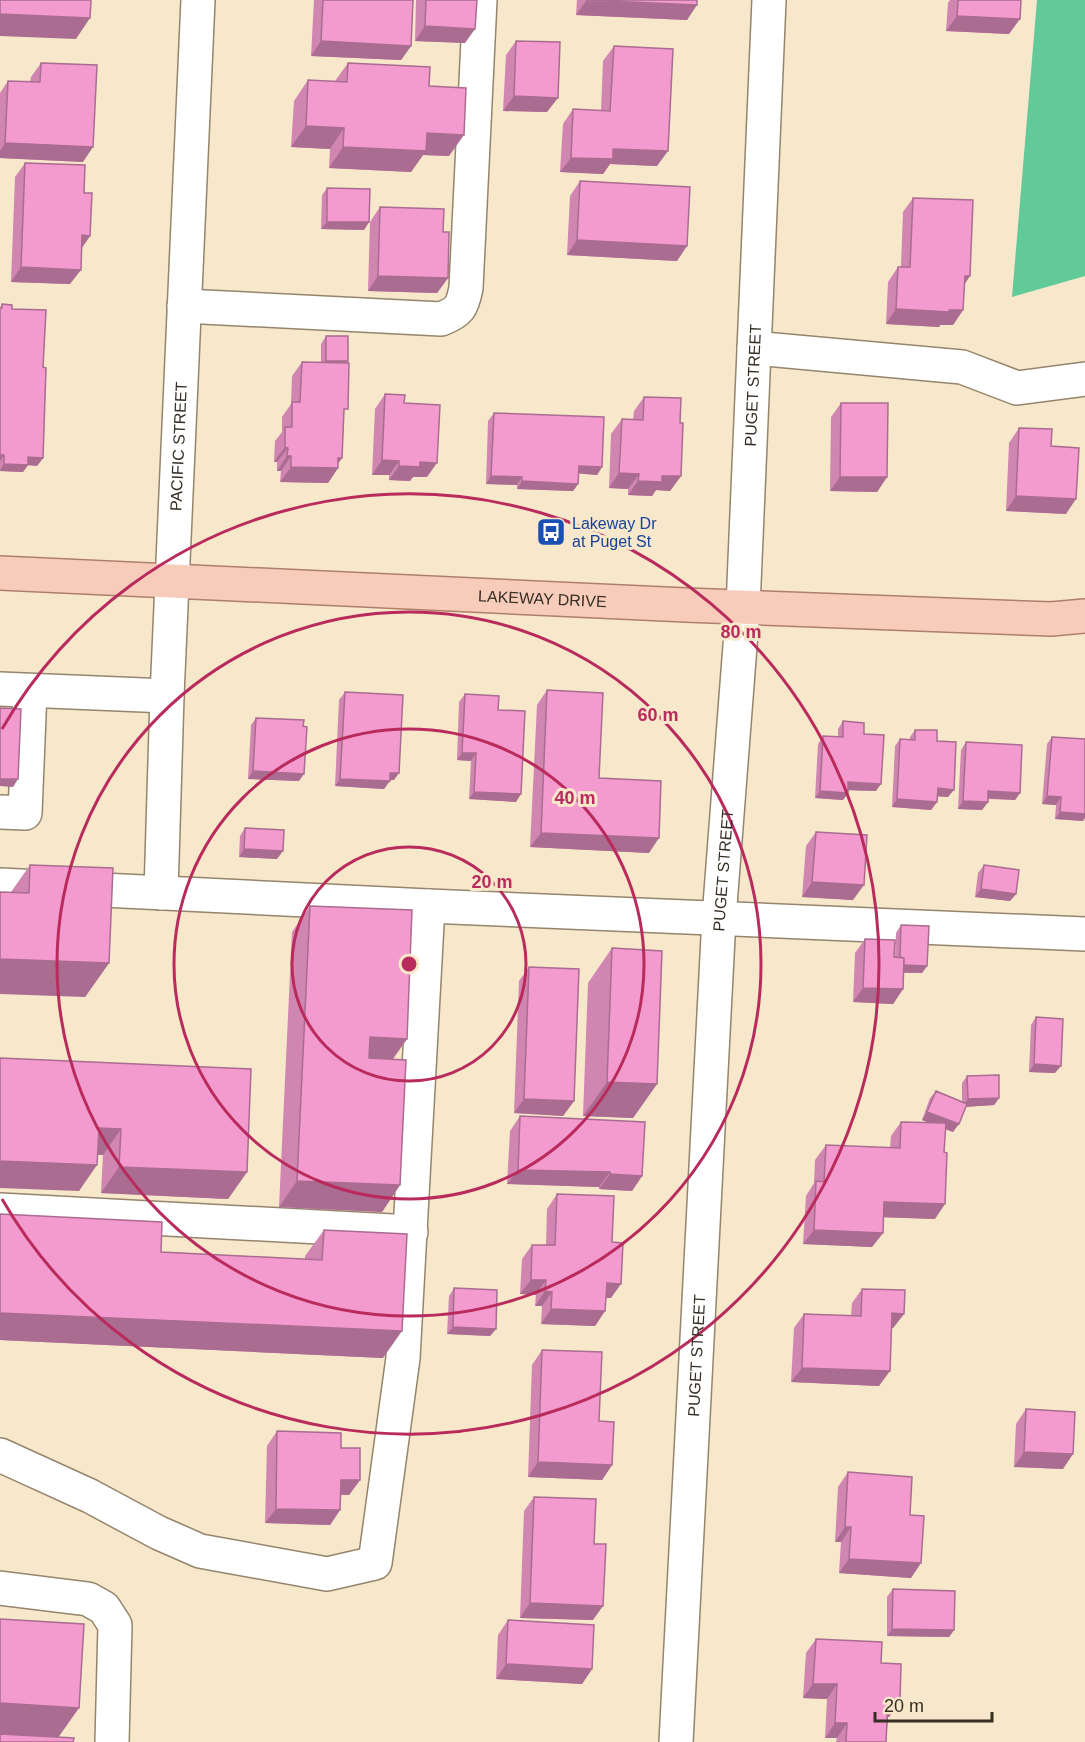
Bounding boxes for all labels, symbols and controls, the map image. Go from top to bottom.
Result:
street label: PUGET STREET [741,324,764,447]
street label: PACIFIC STREET [167,381,190,511]
place label: Lakeway Dr at Puget St [572,515,657,550]
bus stop icon: Lakeway Dr at Puget St [535,516,567,548]
street label: LAKEWAY DRIVE [478,587,607,610]
text: 80 m [720,622,762,642]
text: 60 m [637,705,679,725]
text: 40 m [554,788,596,808]
street label: PUGET STREET [710,808,736,932]
text: 20 m [471,872,513,892]
centre of rings [399,954,419,974]
street label: PUGET STREET [684,1294,708,1417]
scale bar [875,1685,992,1723]
text: 20 m [884,1696,924,1716]

